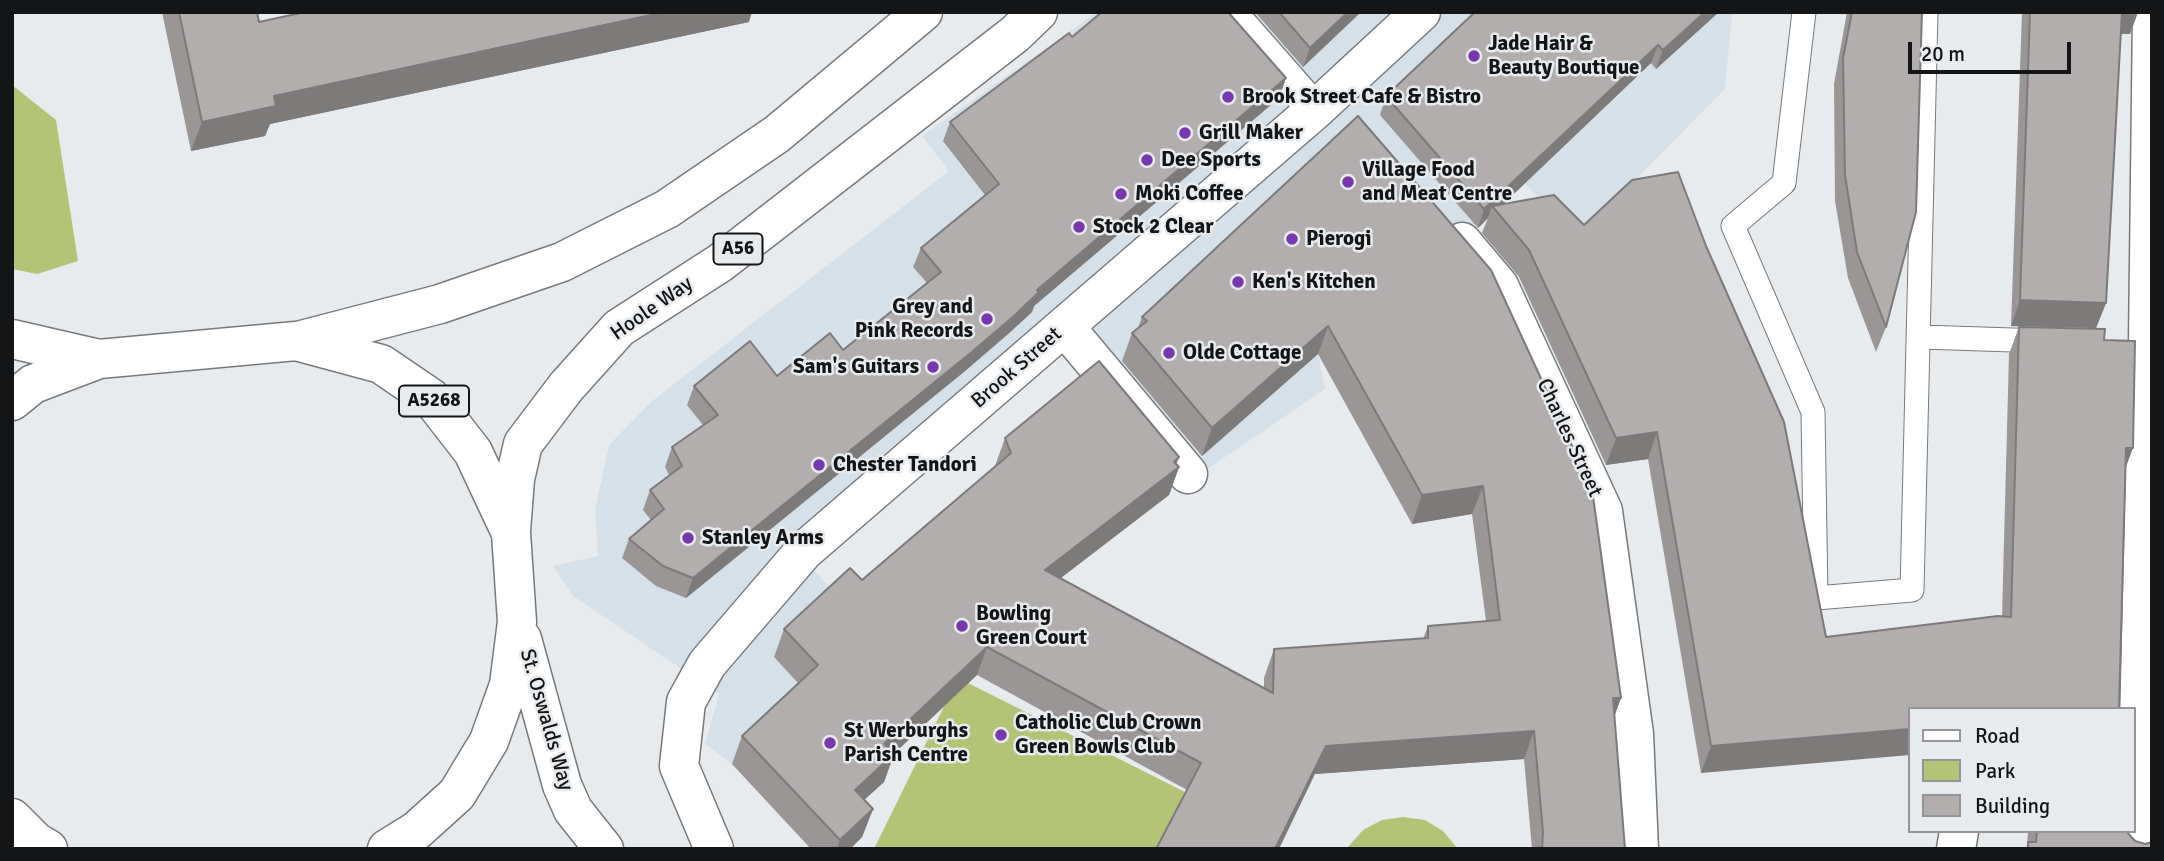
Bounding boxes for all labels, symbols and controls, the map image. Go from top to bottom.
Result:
scale bar [1912,28,2075,72]
place label: Jade Hair & Beauty Boutique [1488,31,1640,81]
text: 20 m [1921,41,1965,67]
marker: Jade Hair & Beauty Boutique [1466,48,1482,64]
place label: Brook Street Cafe & Bistro [1242,84,1481,110]
marker: Brook Street Cafe & Bistro [1220,89,1236,105]
place label: Grill Maker [1199,120,1303,146]
marker: Grill Maker [1177,125,1193,141]
place label: Dee Sports [1161,147,1261,173]
marker: Dee Sports [1139,152,1155,168]
place label: Village Food and Meat Centre [1362,157,1512,207]
marker: Village Food and Meat Centre [1340,174,1356,190]
place label: Moki Coffee [1135,181,1244,207]
marker: Moki Coffee [1113,186,1129,202]
place label: Stock 2 Clear [1093,214,1214,240]
marker: Stock 2 Clear [1071,219,1087,235]
place label: Pierogi [1306,226,1372,252]
marker: Pierogi [1284,231,1300,247]
road number: A56 [714,233,762,264]
place label: Ken's Kitchen [1252,269,1376,295]
street label: Hoole Way [606,272,698,346]
marker: Ken's Kitchen [1230,274,1246,290]
place label: Grey and Pink Records [855,294,973,344]
marker: Grey and Pink Records [979,311,995,327]
street label: Brook Street [967,322,1067,414]
place label: Olde Cottage [1183,340,1302,366]
marker: Olde Cottage [1161,345,1177,361]
place label: Sam's Guitars [793,354,919,380]
marker: Sam's Guitars [925,359,941,375]
street label: Charles Street [1531,375,1607,501]
road number: A5268 [399,386,469,416]
place label: Chester Tandori [833,452,977,478]
marker: Chester Tandori [811,457,827,473]
place label: Stanley Arms [702,525,824,551]
marker: Stanley Arms [680,530,696,546]
place label: Bowling Green Court [976,601,1087,651]
marker: Bowling Green Court [954,618,970,634]
street label: St. Oswalds Way [514,646,578,794]
legend [1909,707,2136,833]
place label: Catholic Club Crown Green Bowls Club [1015,710,1201,760]
place label: St Werburghs Parish Centre [844,718,968,768]
text: Road [1975,723,2020,749]
marker: Catholic Club Crown Green Bowls Club [993,727,1009,743]
marker: St Werburghs Parish Centre [822,735,838,751]
text: Park [1975,758,2015,784]
text: Building [1975,793,2050,819]

